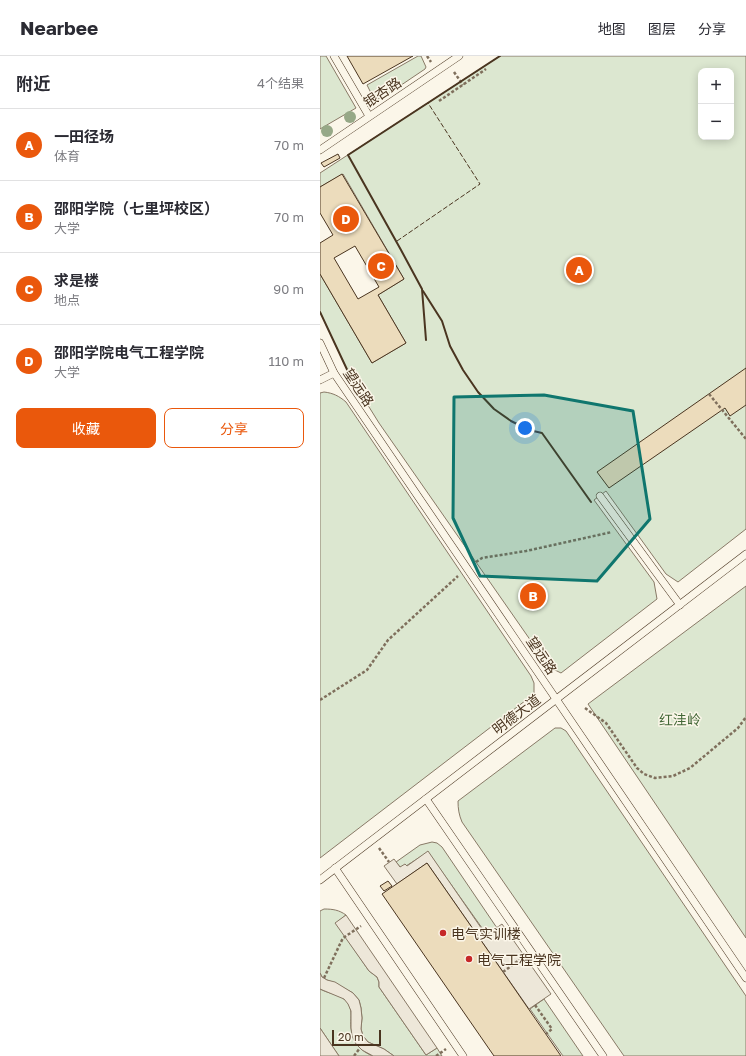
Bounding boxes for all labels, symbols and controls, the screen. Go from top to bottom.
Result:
text: Nearbee [20,16,98,39]
text: 地图 [598,20,626,37]
text: 图层 [648,20,676,37]
text: 分享 [698,20,726,37]
map controls [698,68,734,140]
button: + [698,68,734,104]
text: 附近 [16,73,50,94]
street label: 银杏路 [360,73,404,111]
text: 4个结果 [257,75,304,91]
button: − [698,104,734,140]
text: 一田径场 [54,127,114,145]
text: A [24,137,34,153]
text: 70 m [274,137,304,153]
text: 体育 [54,148,80,164]
text: 邵阳学院（七里坪校区） [54,199,219,217]
pin: D [333,204,359,234]
text: B [24,209,34,225]
text: 70 m [274,209,304,225]
text: 大学 [54,220,80,236]
pin: C [368,251,394,281]
pin: A [566,255,592,285]
text: 求是楼 [54,271,99,289]
text: C [24,281,34,297]
text: 90 m [273,281,304,297]
text: 地点 [54,292,80,308]
text: 邵阳学院电气工程学院 [54,343,204,361]
text: D [24,353,34,369]
text: 110 m [269,353,304,369]
text: 大学 [54,364,80,380]
street label: 望远路 [340,365,378,409]
button: 收藏 [16,408,156,448]
button: 分享 [164,408,304,448]
your location [515,418,535,438]
pin: B [520,581,546,611]
street label: 望远路 [523,633,561,677]
street label: 明德大道 [489,690,543,738]
park label: 红洼岭 [659,711,701,728]
place label: 电气实训楼 [451,925,521,942]
marker: 电气实训楼 [438,928,448,938]
place label: 电气工程学院 [477,951,561,968]
marker: 电气工程学院 [464,954,474,964]
scale bar [332,1028,381,1047]
text: 20 m [338,1030,364,1043]

